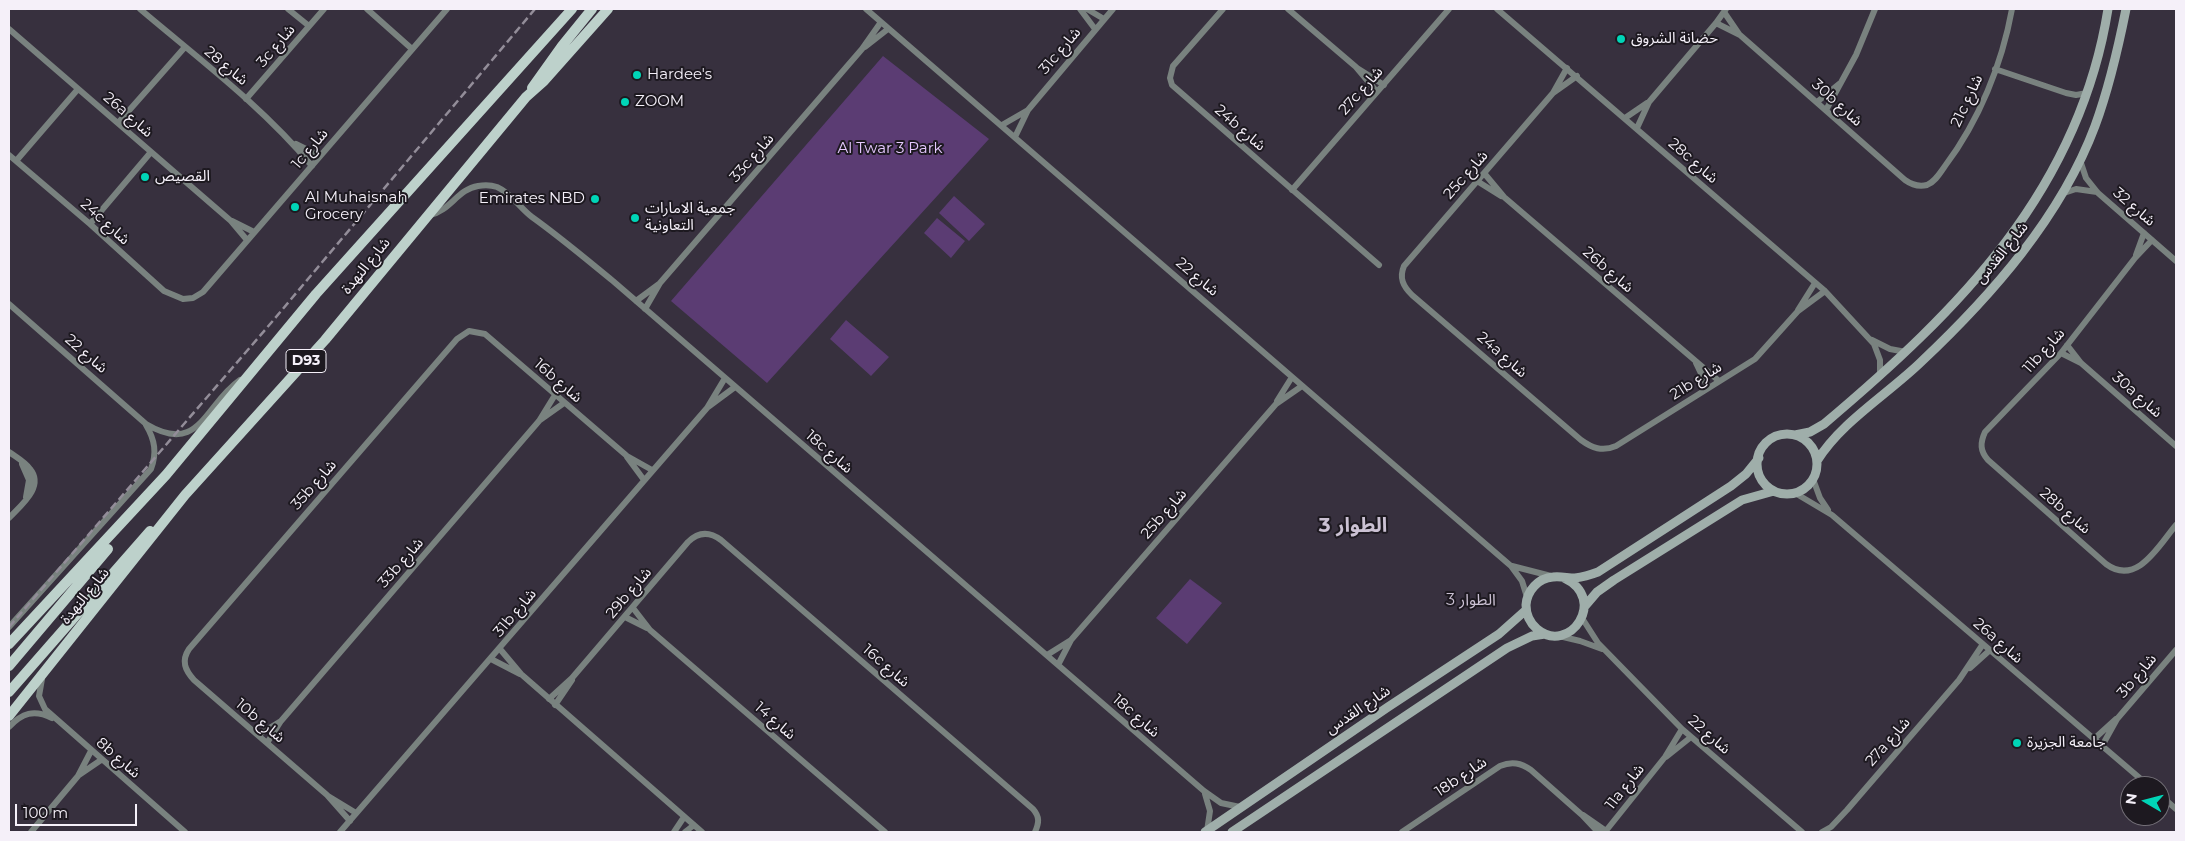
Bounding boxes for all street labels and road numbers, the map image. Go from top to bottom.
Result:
street label: 3c شارع [253,21,299,71]
street label: 31c شارع [1035,24,1085,78]
street label: شارع 28 [201,43,251,89]
street label: 27c شارع [1335,63,1387,119]
street label: 21c شارع [1947,72,1987,130]
street label: 30b شارع [1808,76,1866,130]
street label: 26a شارع [100,89,156,141]
street label: 24b شارع [1211,101,1269,155]
street label: 1c شارع [288,125,332,173]
street label: 33c شارع [726,130,778,186]
street label: 28c شارع [1665,135,1721,187]
street label: 25c شارع [1440,147,1492,203]
street label: شارع 32 [2109,184,2159,230]
street label: 24c شارع [77,195,133,249]
street label: شارع القدس [1972,219,2032,287]
street label: شارع النهدة [338,234,394,298]
street label: 26b شارع [1579,243,1637,297]
street label: شارع 22 [1172,254,1222,300]
street label: 11b شارع [2019,325,2069,377]
street label: 24a شارع [1473,328,1531,382]
street label: شارع 22 [61,331,111,377]
road number: D93 [286,350,326,372]
street label: 16b شارع [530,355,586,407]
street label: 21b شارع [1667,358,1725,404]
street label: 30a شارع [2108,368,2166,422]
street label: 18c شارع [802,427,856,477]
street label: 35b شارع [287,456,341,514]
street label: 28b شارع [2036,484,2094,538]
street label: 25b شارع [1137,485,1191,543]
street label: 33b شارع [374,534,428,592]
street label: شارع النهدة [57,564,113,628]
street label: 29b شارع [603,564,655,622]
street label: 31b شارع [490,585,540,641]
street label: 26a شارع [1970,615,2026,667]
street label: 16c شارع [859,641,913,691]
street label: 3b شارع [2113,650,2161,702]
street label: شارع القدس [1322,682,1394,738]
street label: 18c شارع [1109,691,1163,741]
street label: 10b شارع [232,695,288,747]
street label: شارع 14 [751,698,799,744]
street label: شارع 22 [1684,712,1734,758]
street label: 27a شارع [1862,714,1914,770]
street label: 8b شارع [92,734,144,782]
street label: 18b شارع [1432,753,1490,801]
street label: 11a شارع [1602,761,1648,813]

